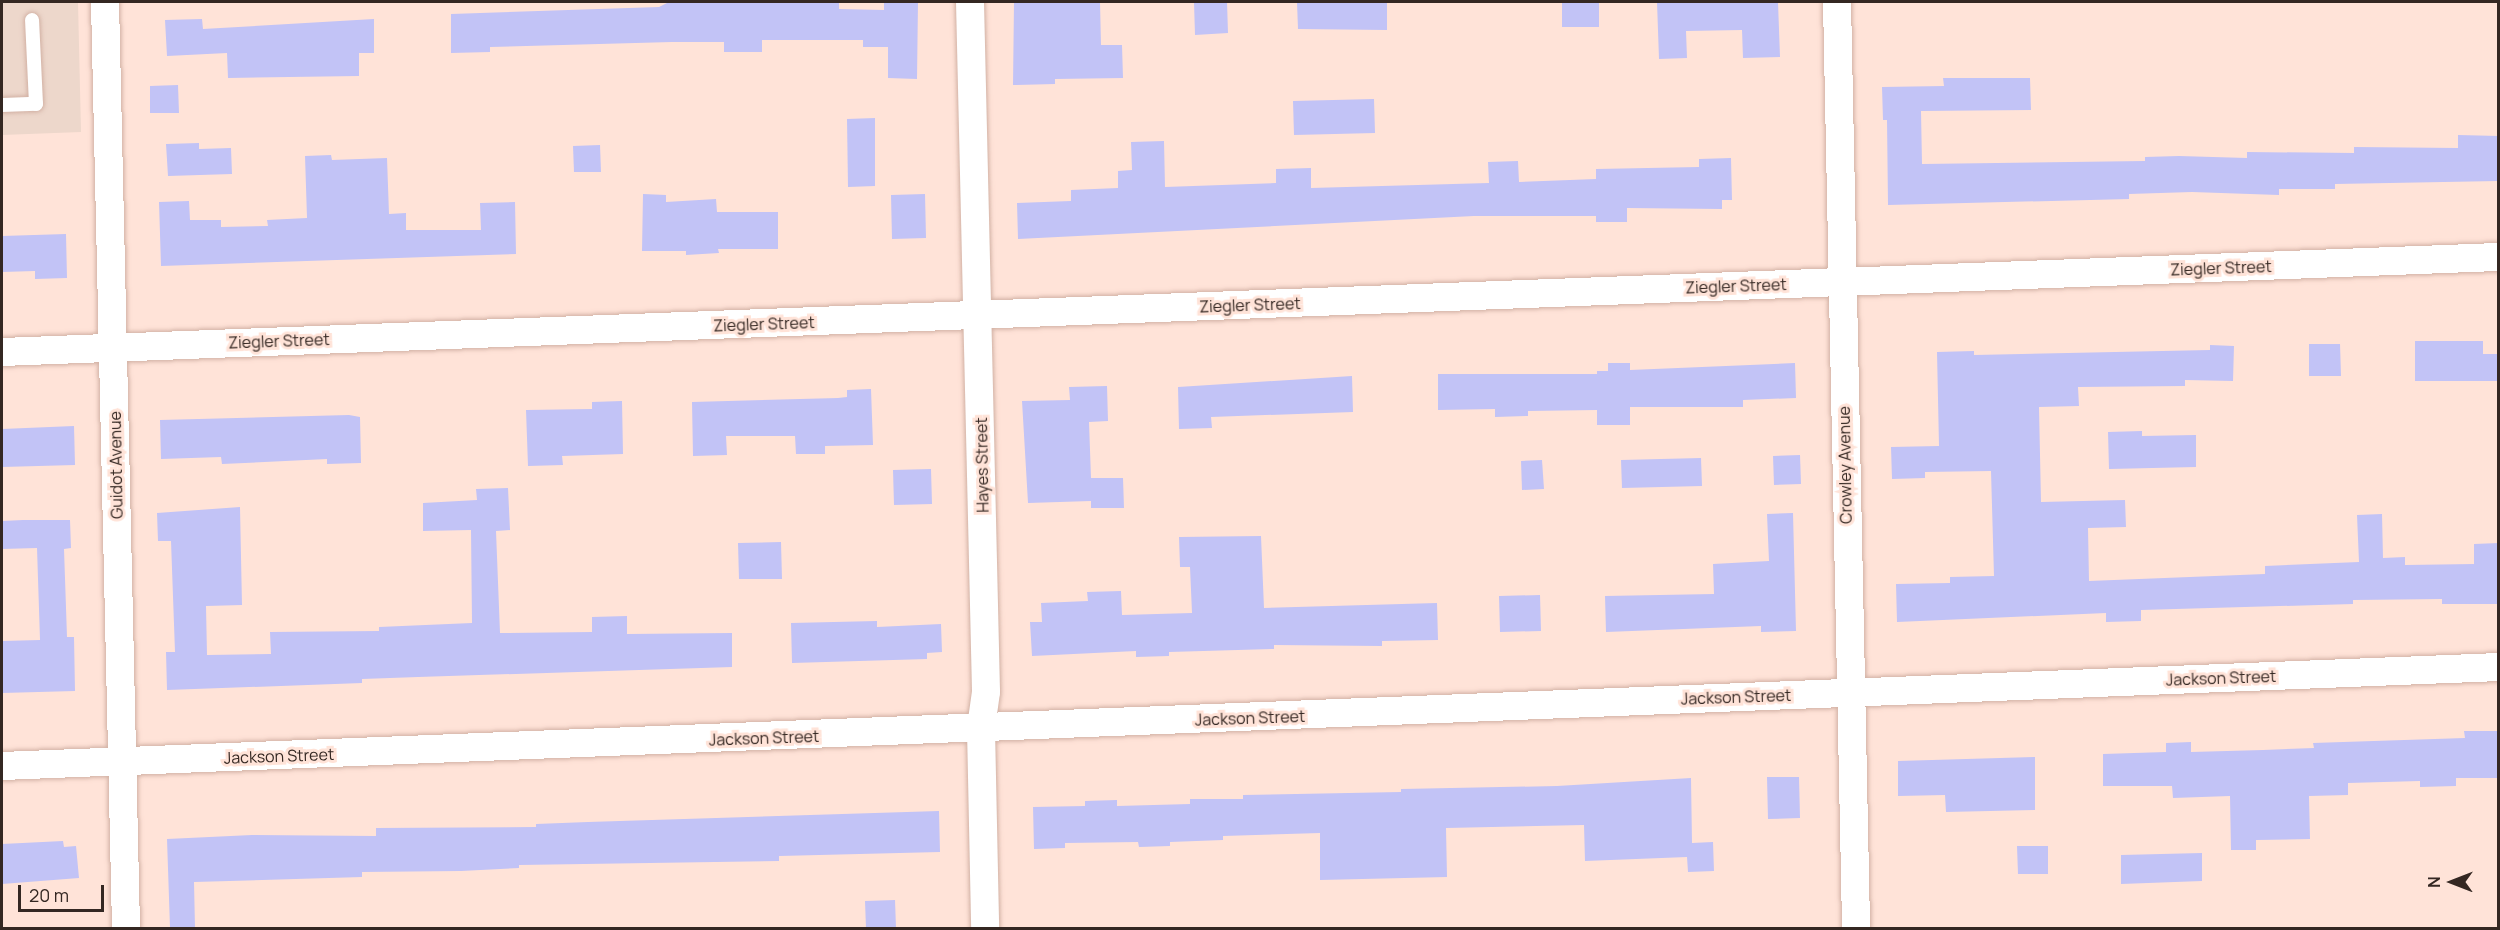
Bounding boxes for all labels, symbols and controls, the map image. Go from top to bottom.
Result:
street label: Ziegler Street [2170,257,2272,279]
street label: Ziegler Street [1685,275,1787,297]
street label: Ziegler Street [1199,294,1301,316]
street label: Ziegler Street [713,313,815,335]
street label: Ziegler Street [228,330,330,352]
street label: Crowley Avenue [1834,406,1856,524]
street label: Guidot Avenue [105,411,127,519]
street label: Hayes Street [972,417,992,513]
street label: Jackson Street [2165,666,2277,690]
street label: Jackson Street [1680,685,1792,709]
street label: Jackson Street [1194,706,1306,730]
street label: Jackson Street [708,726,820,750]
street label: Jackson Street [223,744,335,768]
north arrow [2422,852,2482,912]
scale bar [21,873,106,911]
text: N [2423,876,2445,888]
text: 20 m [29,883,69,907]

